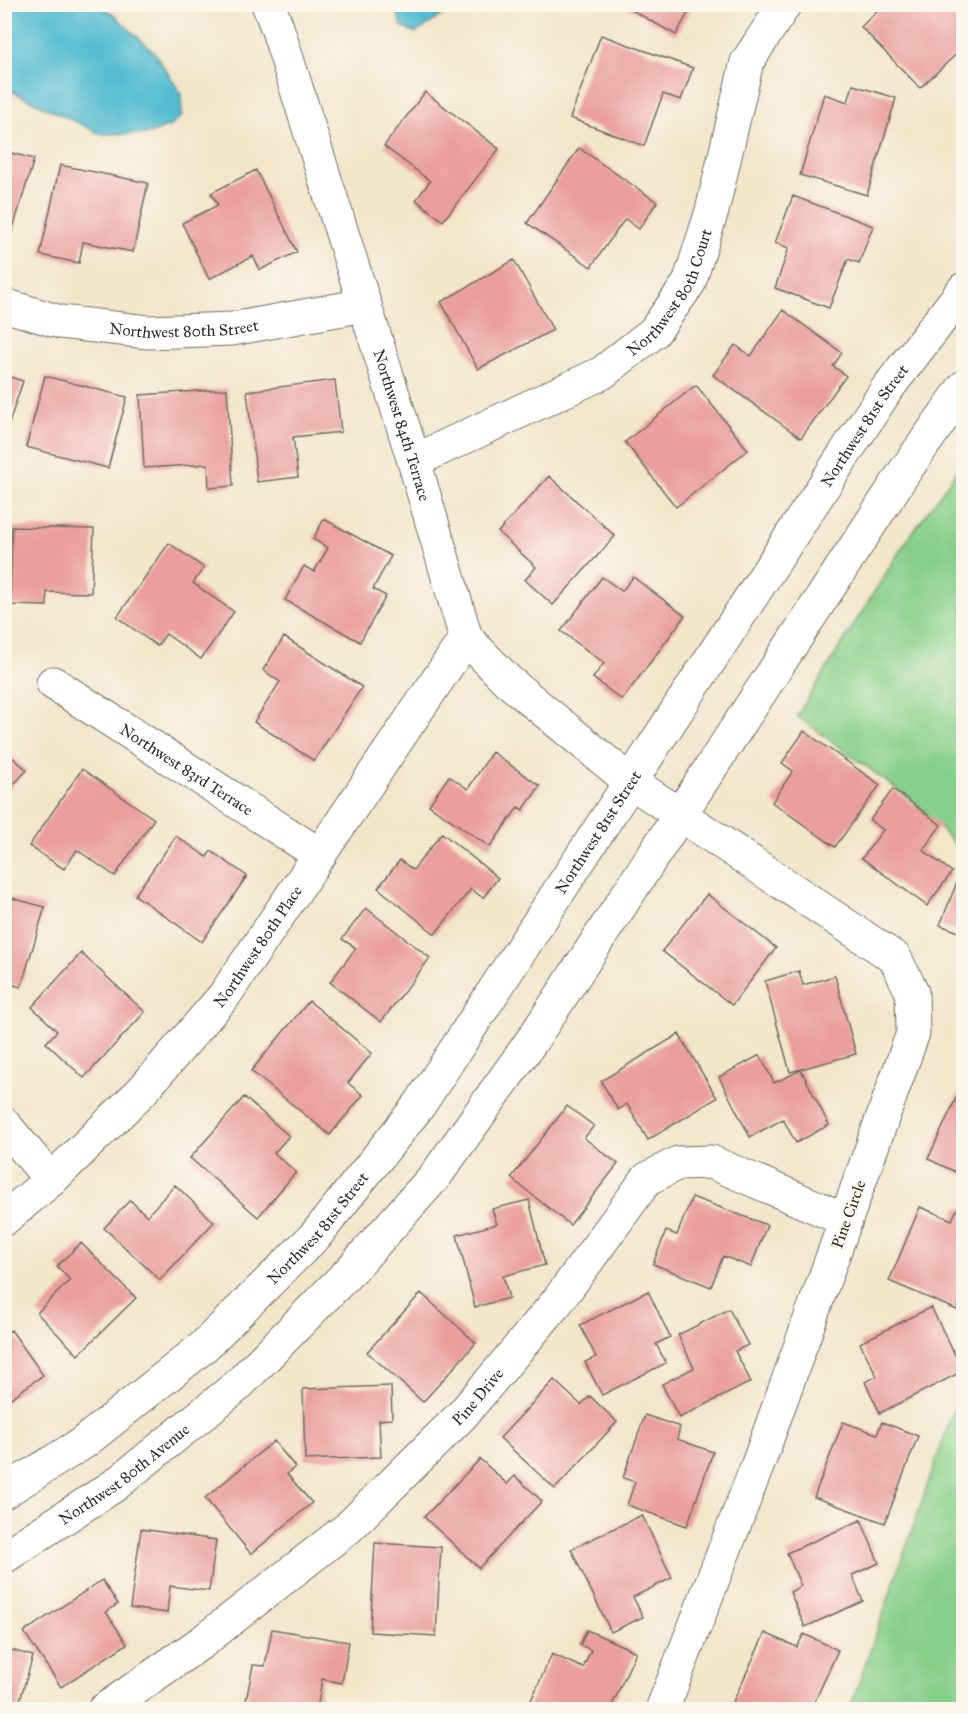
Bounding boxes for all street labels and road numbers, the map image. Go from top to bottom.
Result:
street label: Northwest 80th Court [623,226,716,360]
street label: Northwest 80th Street [108,315,260,342]
street label: Northwest 84th Terrace [369,347,434,504]
street label: Northwest 81st Street [817,361,913,491]
street label: Northwest 83rd Terrace [116,720,257,820]
street label: Northwest 81st Street [551,767,645,897]
street label: Northwest 80th Place [210,881,306,1011]
street label: Northwest 81st Street [263,1168,373,1288]
street label: Pine Circle [827,1177,870,1251]
street label: Pine Drive [448,1364,508,1430]
street label: Northwest 80th Avenue [55,1419,193,1529]

